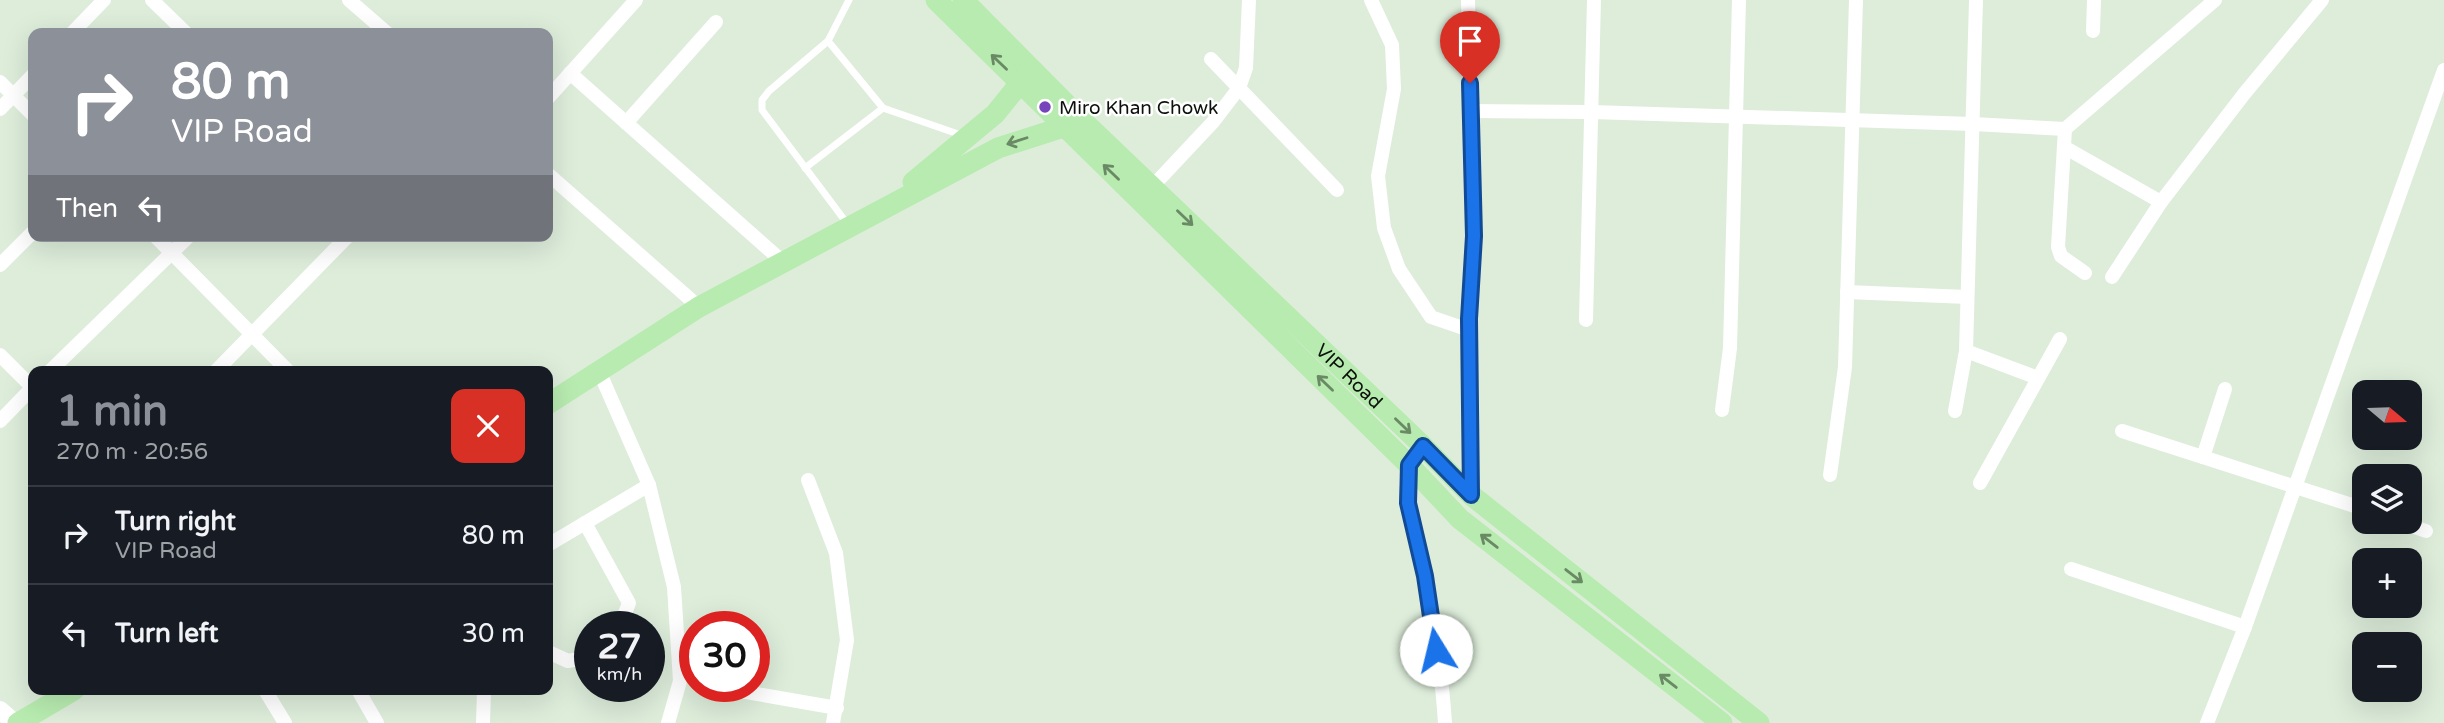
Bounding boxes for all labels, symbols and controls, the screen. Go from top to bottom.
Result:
pin [1440,11,1500,83]
icon: arrive [1451,22,1489,60]
text: 80 m [171,53,290,112]
one-way arrow [991,53,1008,70]
icon: right [56,56,147,147]
place label: Miro Khan Chowk [1059,97,1218,119]
marker: Miro Khan Chowk [1037,99,1053,115]
text: VIP Road [171,113,313,151]
one-way arrow [1007,136,1029,148]
one-way arrow [1102,164,1119,181]
icon: left [132,189,170,227]
text: Then [56,193,118,224]
one-way arrow [1176,210,1193,227]
street label: VIP Road [1311,339,1387,413]
one-way arrow [1317,374,1334,391]
north arrow [2352,380,2422,450]
map controls [2352,380,2422,702]
text: 1 min [56,386,168,437]
button: close [451,389,525,463]
one-way arrow [1394,418,1411,435]
text: 270 m · 20:56 [56,438,208,466]
button: layers [2352,464,2422,534]
text: Turn right [115,506,236,537]
icon: right [56,516,94,554]
text: 80 m [462,520,525,551]
one-way arrow [1480,533,1498,548]
text: VIP Road [115,537,217,565]
button: + [2352,548,2422,618]
one-way arrow [1564,568,1582,583]
speed limit sign: 30 [679,611,770,702]
position arrow [1399,613,1473,687]
icon: left [56,614,94,652]
text: Turn left [115,618,218,649]
text: 30 m [462,618,525,649]
text: 27 [598,626,641,668]
button: − [2352,632,2422,702]
text: km/h [597,663,642,685]
one-way arrow [1659,673,1678,688]

